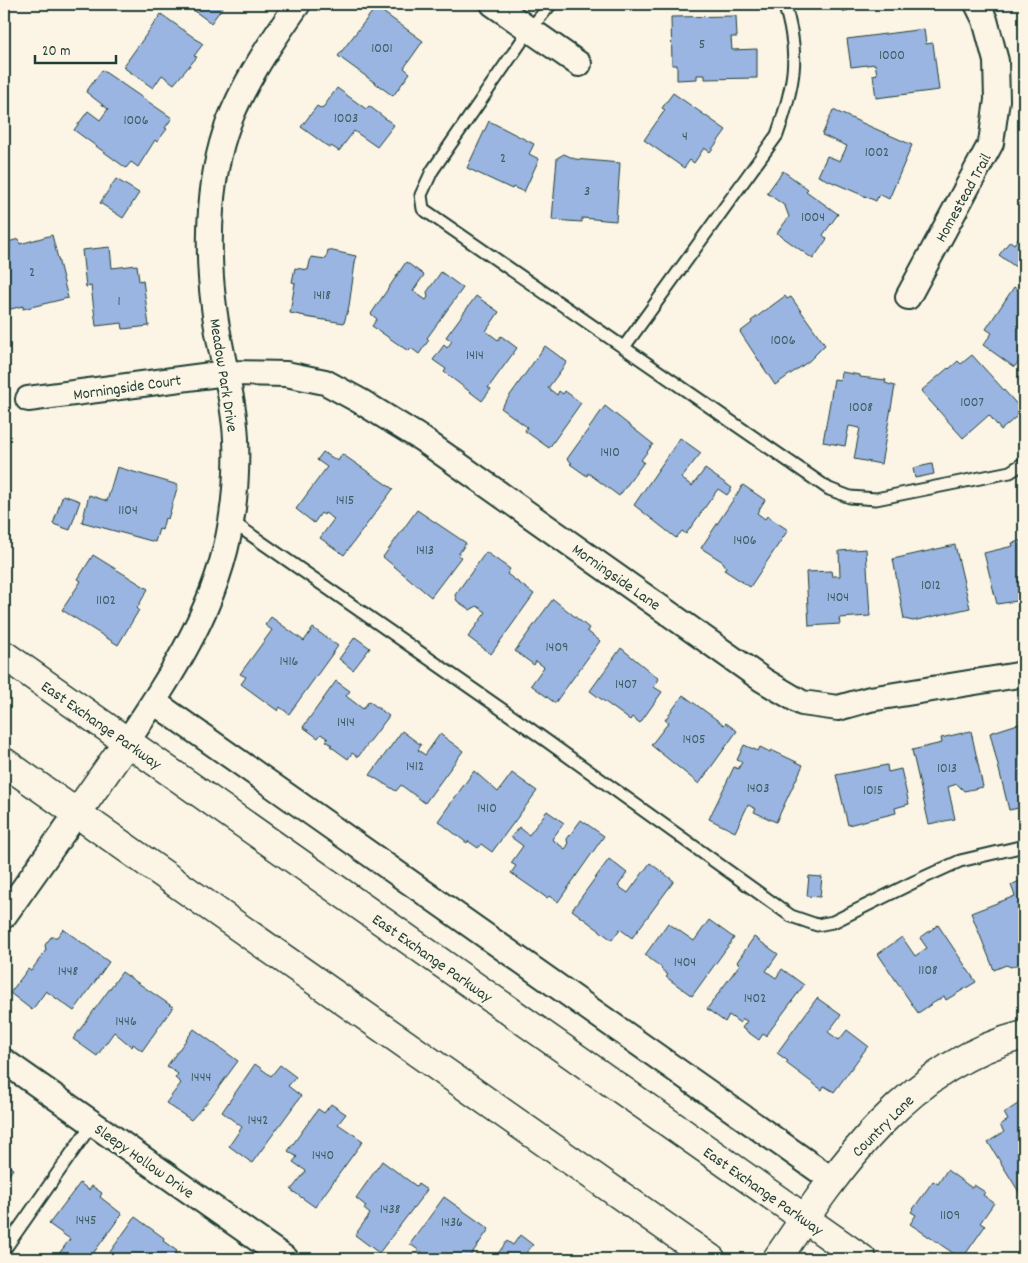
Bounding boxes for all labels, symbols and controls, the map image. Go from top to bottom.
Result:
scale bar [35,32,116,64]
house number: 5 [699,35,705,55]
house number: 1001 [371,39,393,59]
text: 20 m [42,41,70,63]
house number: 1000 [879,46,905,66]
house number: 1003 [334,109,358,129]
house number: 1006 [123,111,149,131]
house number: 4 [682,127,688,147]
house number: 1002 [865,143,889,163]
house number: 2 [500,149,506,169]
street label: Homestead Trail [930,149,998,247]
house number: 3 [584,182,590,202]
house number: 1004 [801,208,825,228]
house number: 2 [29,263,35,283]
house number: 1418 [313,286,331,306]
house number: 1 [117,292,121,312]
street label: Meadow Park Drive [202,317,243,434]
house number: 1006 [770,331,796,351]
house number: 1414 [466,346,484,366]
street label: Morningside Court [72,370,183,407]
house number: 1007 [960,393,984,413]
house number: 1008 [849,398,873,418]
house number: 1410 [600,443,620,463]
house number: 1415 [336,491,354,511]
house number: 1104 [118,501,138,521]
house number: 1406 [733,531,757,551]
street label: Morningside Lane [567,539,665,617]
house number: 1413 [416,541,434,561]
house number: 1012 [921,576,941,596]
house number: 1404 [827,588,849,608]
house number: 1102 [96,591,116,611]
house number: 1409 [546,638,568,658]
house number: 1416 [280,652,299,672]
house number: 1407 [615,675,637,695]
street label: East Exchange Parkway [36,676,166,777]
house number: 1414 [337,713,355,733]
house number: 1405 [683,730,706,750]
house number: 1412 [406,757,424,777]
house number: 1013 [937,759,957,779]
house number: 1403 [747,779,769,799]
house number: 1015 [863,781,883,801]
house number: 1410 [477,799,497,819]
street label: East Exchange Parkway [367,909,497,1010]
house number: 1404 [674,953,696,973]
house number: 1108 [918,961,938,981]
house number: 1448 [58,962,79,982]
house number: 1402 [744,989,766,1009]
house number: 1446 [115,1012,137,1032]
house number: 1444 [191,1068,211,1088]
street label: Country Lane [847,1090,920,1163]
house number: 1442 [248,1111,268,1131]
street label: Sleepy Hollow Drive [89,1119,198,1205]
street label: East Exchange Parkway [698,1142,828,1243]
house number: 1440 [312,1146,334,1166]
house number: 1438 [380,1200,401,1220]
house number: 1109 [940,1206,960,1226]
house number: 1445 [75,1211,97,1231]
house number: 1436 [441,1213,463,1233]

